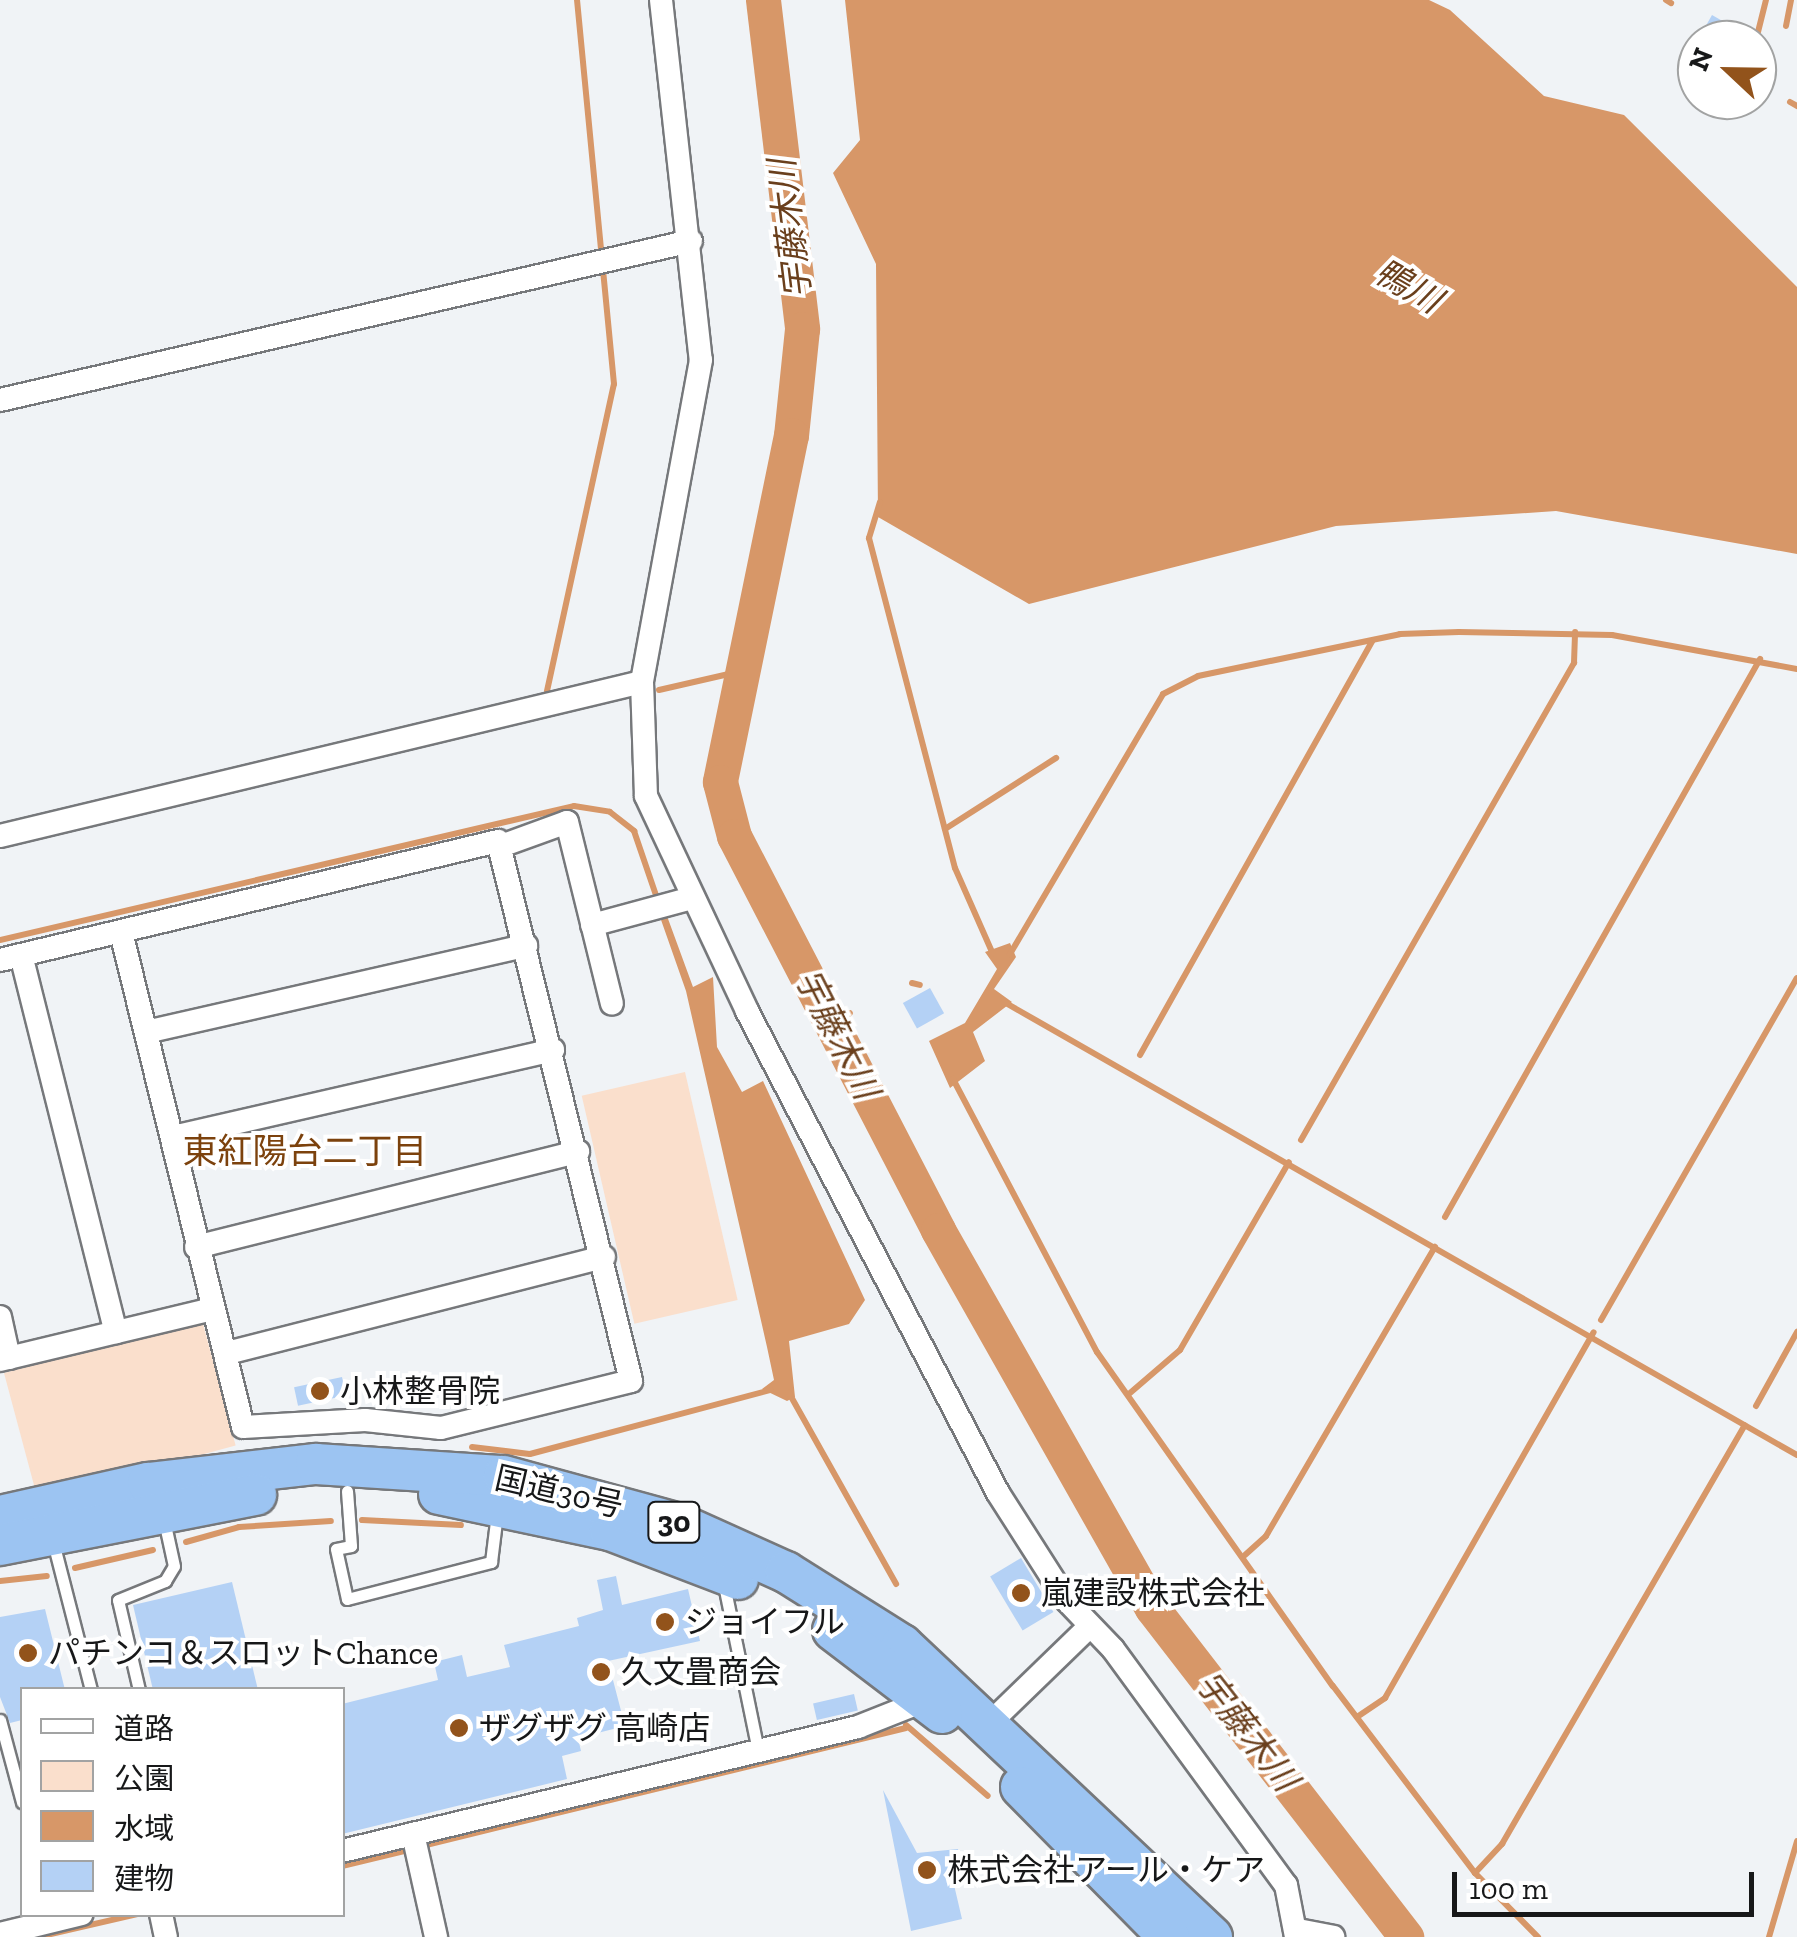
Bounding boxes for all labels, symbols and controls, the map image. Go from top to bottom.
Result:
north arrow [1677,20,1777,120]
text: N [1681,43,1720,75]
water label: 宇藤木川 [761,157,819,301]
water label: 鴨川 [1367,250,1449,322]
water label: 宇藤木川 [787,962,887,1106]
district label: 東紅陽台二丁目 [183,1130,427,1172]
place label: 小林整骨院 [340,1372,500,1410]
marker: 小林整骨院 [309,1380,331,1402]
street label: 国道30号 [491,1459,627,1525]
road number: 30 [646,1497,702,1547]
place label: 嵐建設株式会社 [1041,1574,1265,1612]
marker: 嵐建設株式会社 [1010,1582,1032,1604]
place label: ジョイフル [685,1603,845,1641]
marker: ジョイフル [654,1611,676,1633]
place label: パチンコ＆スロットChance [48,1634,438,1672]
marker: パチンコ＆スロットChance [17,1642,39,1664]
place label: 久文畳商会 [621,1653,781,1691]
marker: 久文畳商会 [590,1661,612,1683]
water label: 宇藤木川 [1187,1663,1307,1799]
legend [20,1687,345,1917]
place label: ザグザグ 高崎店 [479,1709,710,1747]
text: 道路 [114,1711,174,1747]
marker: ザグザグ 高崎店 [448,1717,470,1739]
text: 公園 [114,1761,174,1797]
text: 水域 [114,1811,174,1847]
place label: 株式会社アール・ケア [947,1851,1265,1889]
scale bar [1457,1852,1760,1914]
marker: 株式会社アール・ケア [916,1859,938,1881]
text: 建物 [114,1861,174,1897]
text: 100 m [1469,1871,1548,1907]

